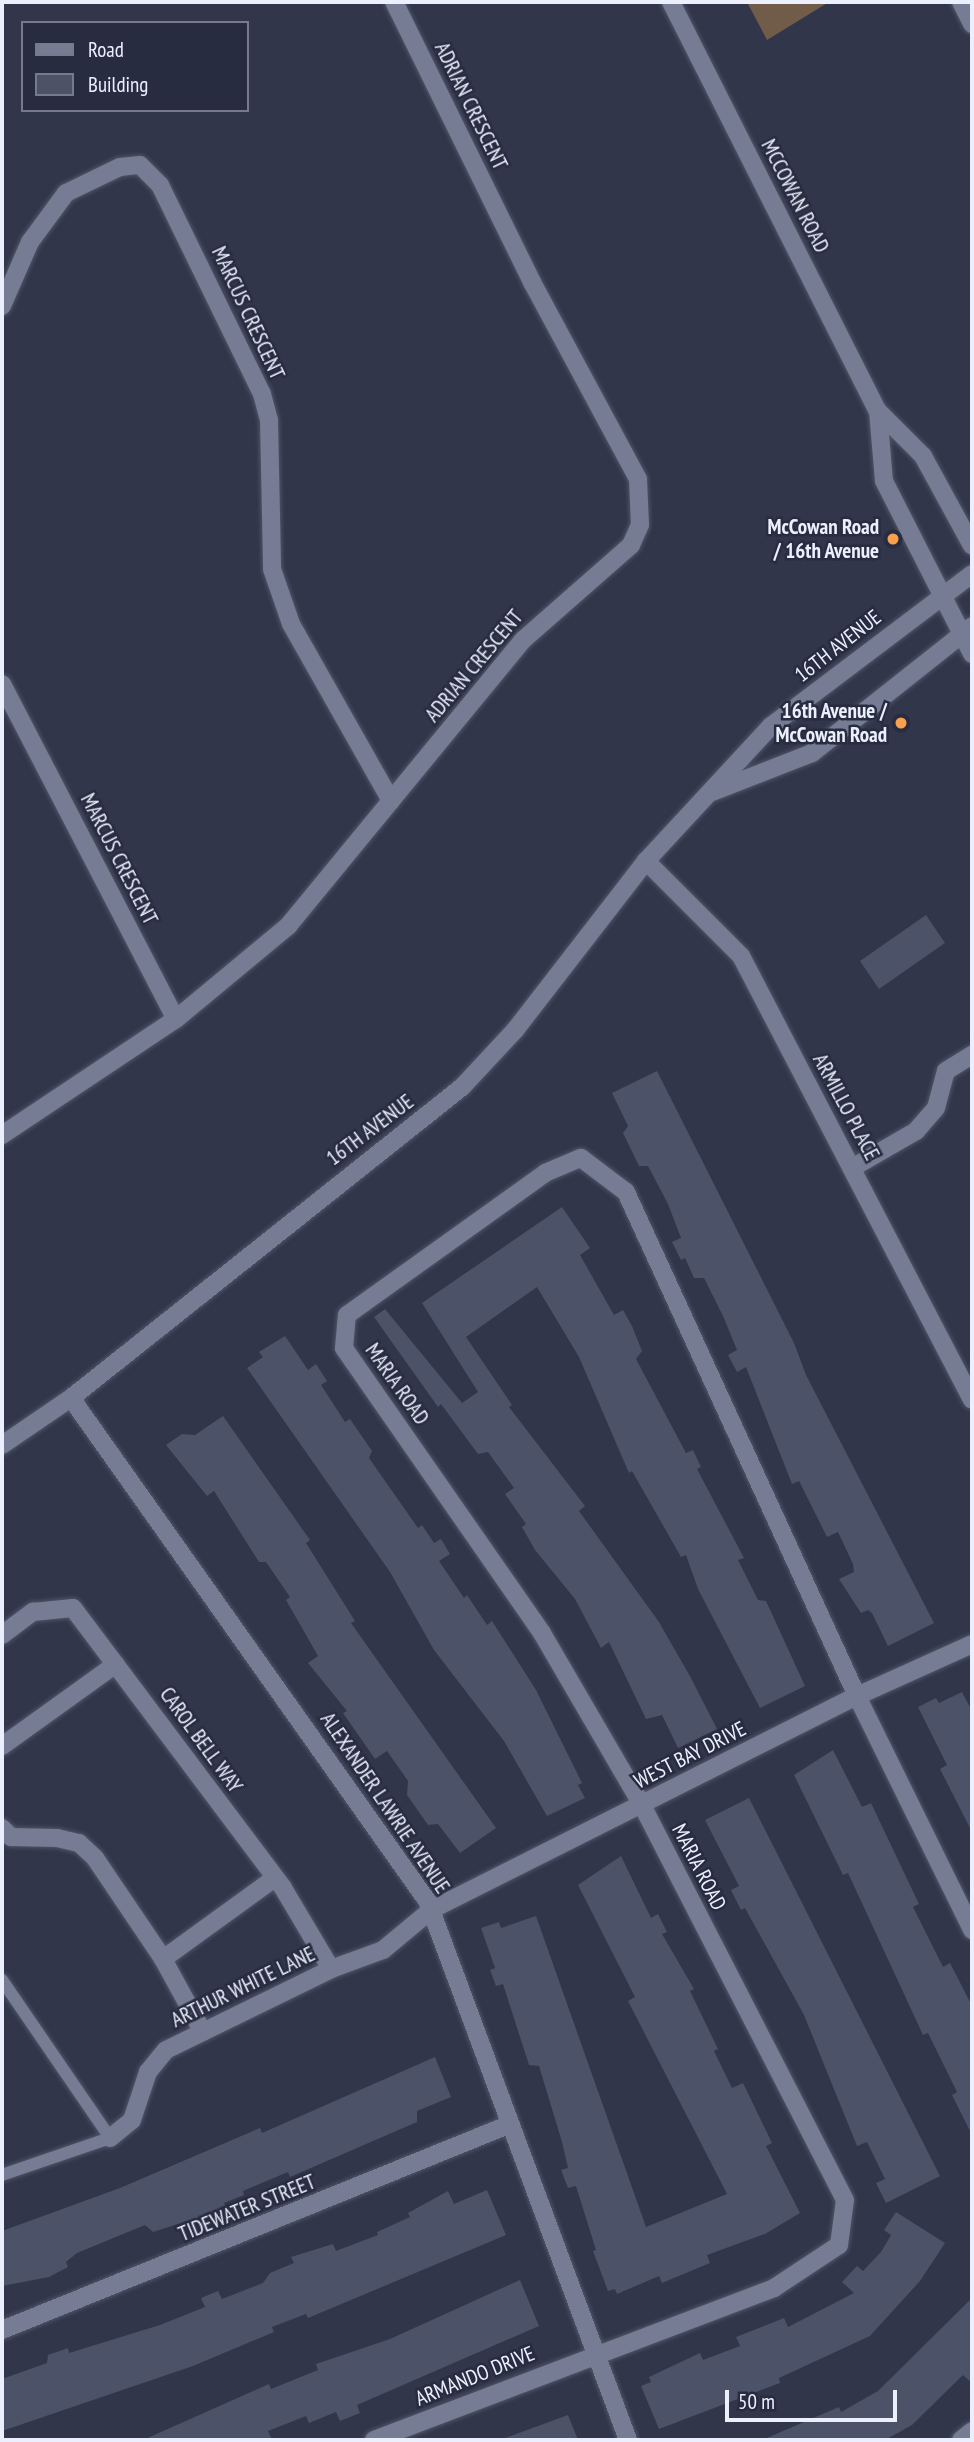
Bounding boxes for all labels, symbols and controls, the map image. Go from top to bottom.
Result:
legend [21,21,248,112]
text: Road [88,36,124,63]
street label: ADRIAN CRESCENT [429,38,513,174]
text: Building [88,71,148,98]
street label: MCCOWAN ROAD [756,135,834,257]
street label: MARCUS CRESCENT [206,243,290,383]
place label: McCowan Road / 16th Avenue [768,514,879,564]
marker: McCowan Road / 16th Avenue [885,531,901,547]
street label: 16TH AVENUE [790,604,886,688]
street label: ADRIAN CRESCENT [420,605,528,727]
place label: 16th Avenue / McCowan Road [776,698,887,748]
marker: 16th Avenue / McCowan Road [893,715,909,731]
street label: MARCUS CRESCENT [75,789,163,929]
street label: ARMILLO PLACE [807,1049,885,1165]
street label: 16TH AVENUE [321,1089,419,1171]
street label: MARIA ROAD [360,1338,434,1430]
street label: CAROL BELL WAY [154,1682,248,1798]
street label: ALEXANDER LAWRIE AVENUE [315,1708,455,1898]
street label: WEST BAY DRIVE [629,1716,751,1794]
street label: MARIA ROAD [666,1819,732,1915]
street label: ARTHUR WHITE LANE [167,1941,319,2033]
street label: TIDEWATER STREET [175,2169,319,2247]
street label: ARMANDO DRIVE [412,2341,538,2411]
scale bar [729,2376,900,2420]
text: 50 m [738,2388,775,2415]

